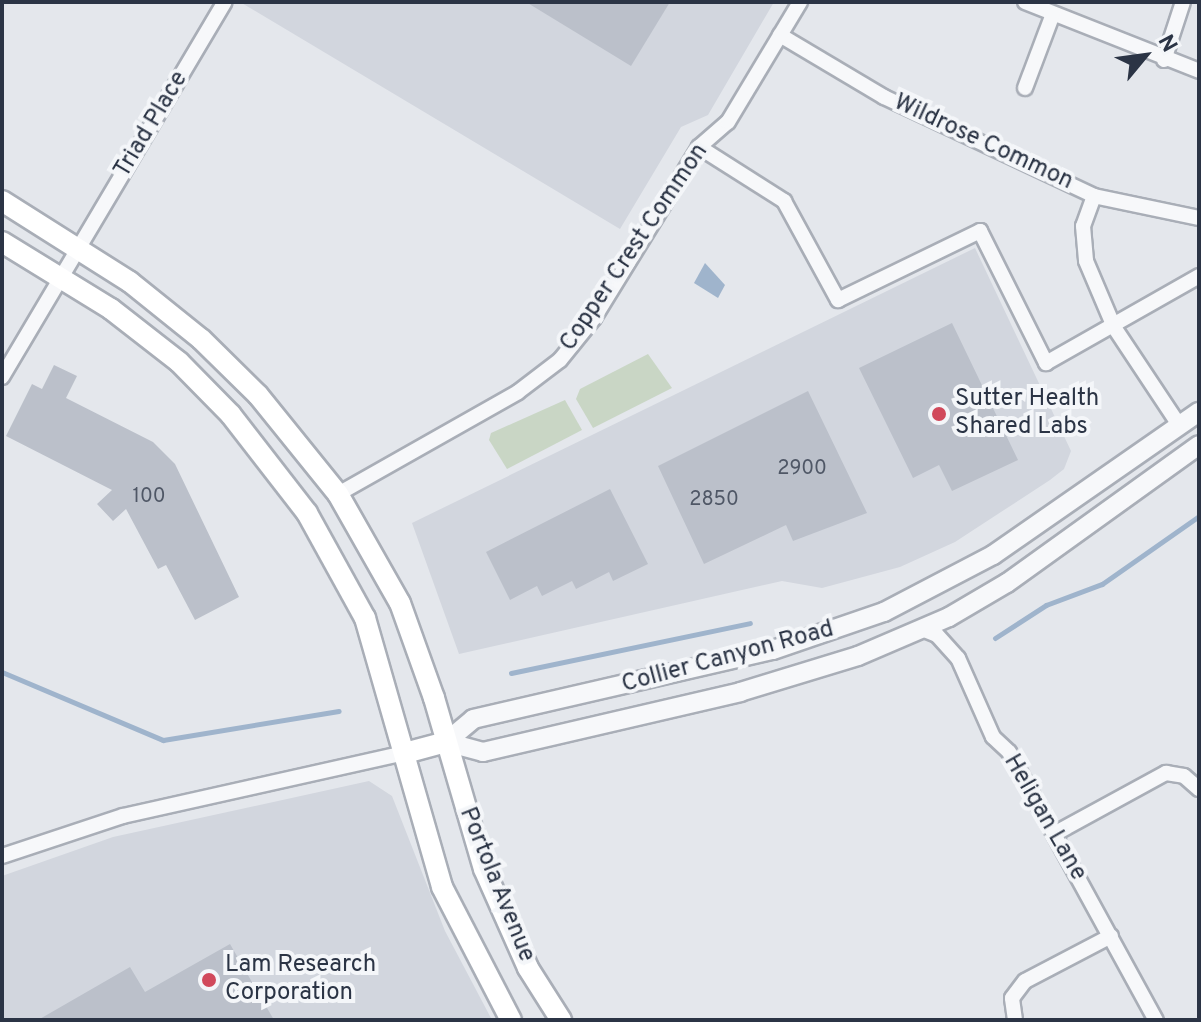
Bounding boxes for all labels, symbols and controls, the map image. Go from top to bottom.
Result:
north arrow [1105,16,1185,96]
text: N [1151,31,1182,58]
street label: Triad Place [109,67,195,183]
street label: Wildrose Common [889,89,1077,197]
street label: Copper Crest Common [555,139,715,357]
place label: Sutter Health Shared Labs [955,386,1099,442]
marker: Sutter Health Shared Labs [930,405,948,423]
house number: 2900 [777,457,827,481]
house number: 100 [133,485,165,509]
house number: 2850 [689,488,739,512]
street label: Collier Canyon Road [619,616,837,700]
street label: Heligan Lane [996,750,1092,886]
street label: Portola Avenue [452,803,540,967]
place label: Lam Research Corporation [225,952,376,1008]
marker: Lam Research Corporation [200,971,218,989]

